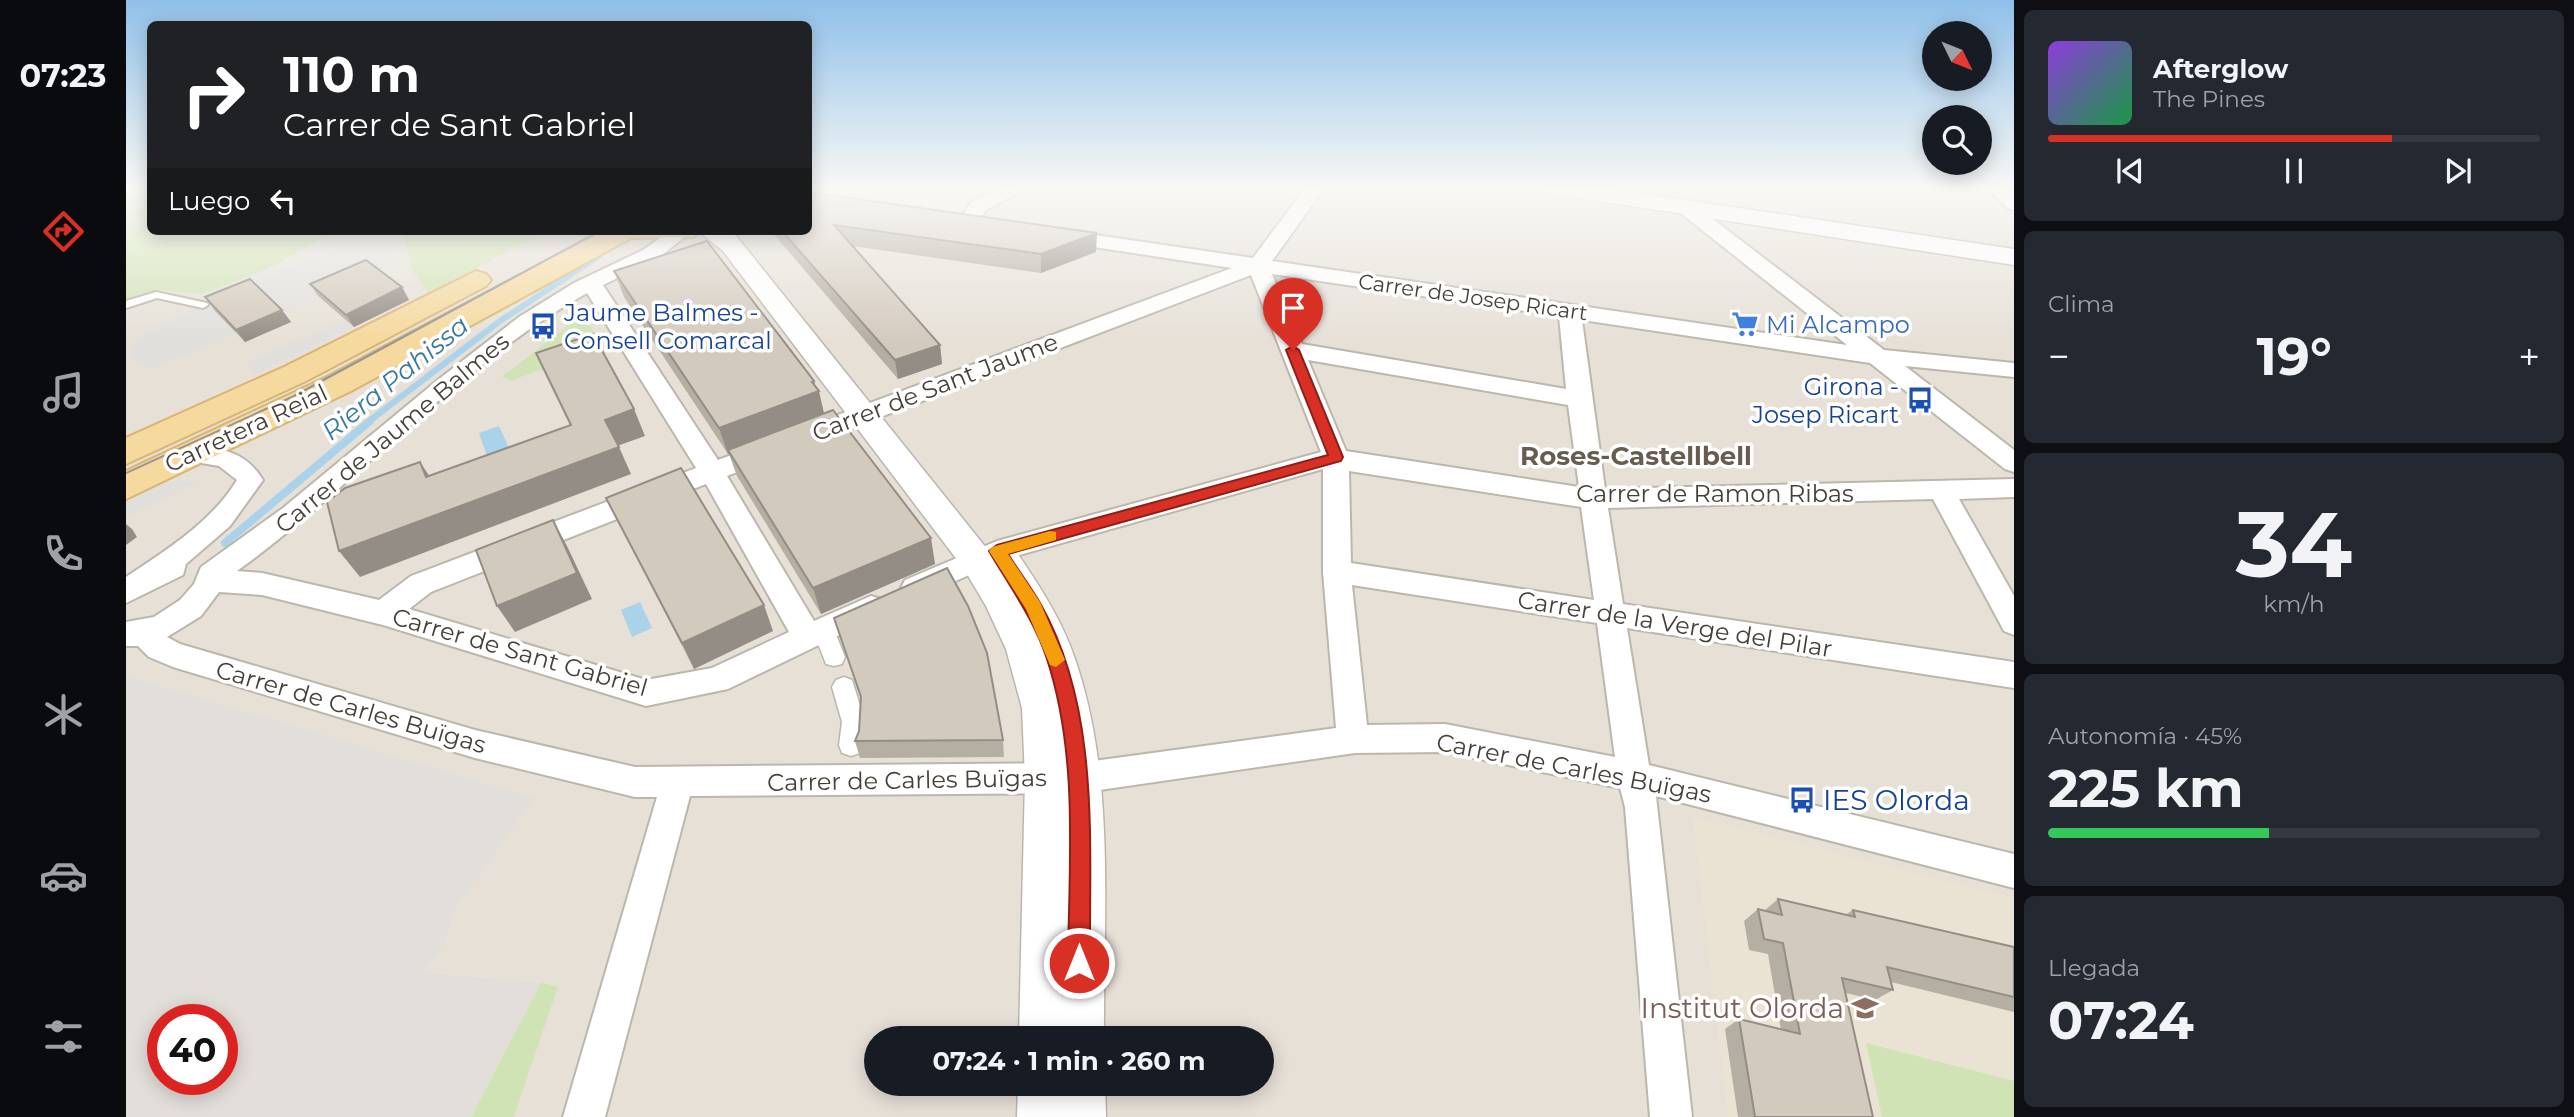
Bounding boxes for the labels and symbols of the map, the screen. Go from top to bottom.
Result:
north arrow [1922,21,1992,91]
street label: Carrer de Josep Ricart [1357,269,1589,325]
pin [1263,278,1323,350]
place label: Jaume Balmes - Consell Comarcal [563,298,772,355]
water label: Riera Pahissa [315,309,475,447]
supermarket icon: Mi Alcampo [1730,309,1760,339]
place label: Mi Alcampo [1766,310,1910,339]
bus stop icon: Jaume Balmes - Consell Comarcal [528,311,558,341]
street label: Carrer de Jaume Balmes [269,327,515,539]
street label: Carrer de Sant Jaume [808,327,1062,447]
place label: Girona - Josep Ricart [1751,372,1899,429]
street label: Carretera Reial [160,378,332,478]
bus stop icon: Girona - Josep Ricart [1905,385,1935,415]
district label: Roses-Castellbell [1520,440,1752,472]
street label: Carrer de Ramon Ribas [1576,479,1854,508]
street label: Carrer de la Verge del Pilar [1516,585,1834,663]
street label: Carrer de Sant Gabriel [389,602,651,702]
street label: Carrer de Carles Buïgas [213,655,489,759]
street label: Carrer de Carles Buïgas [1434,727,1714,809]
street label: Carrer de Carles Buïgas [767,763,1047,797]
place label: IES Olorda [1823,783,1970,817]
bus stop icon: IES Olorda [1787,785,1817,815]
position arrow [1042,926,1116,1000]
place label: Institut Olorda [1640,991,1844,1025]
school or university icon: Institut Olorda [1850,993,1880,1023]
speed limit sign: 40 [147,1004,238,1095]

